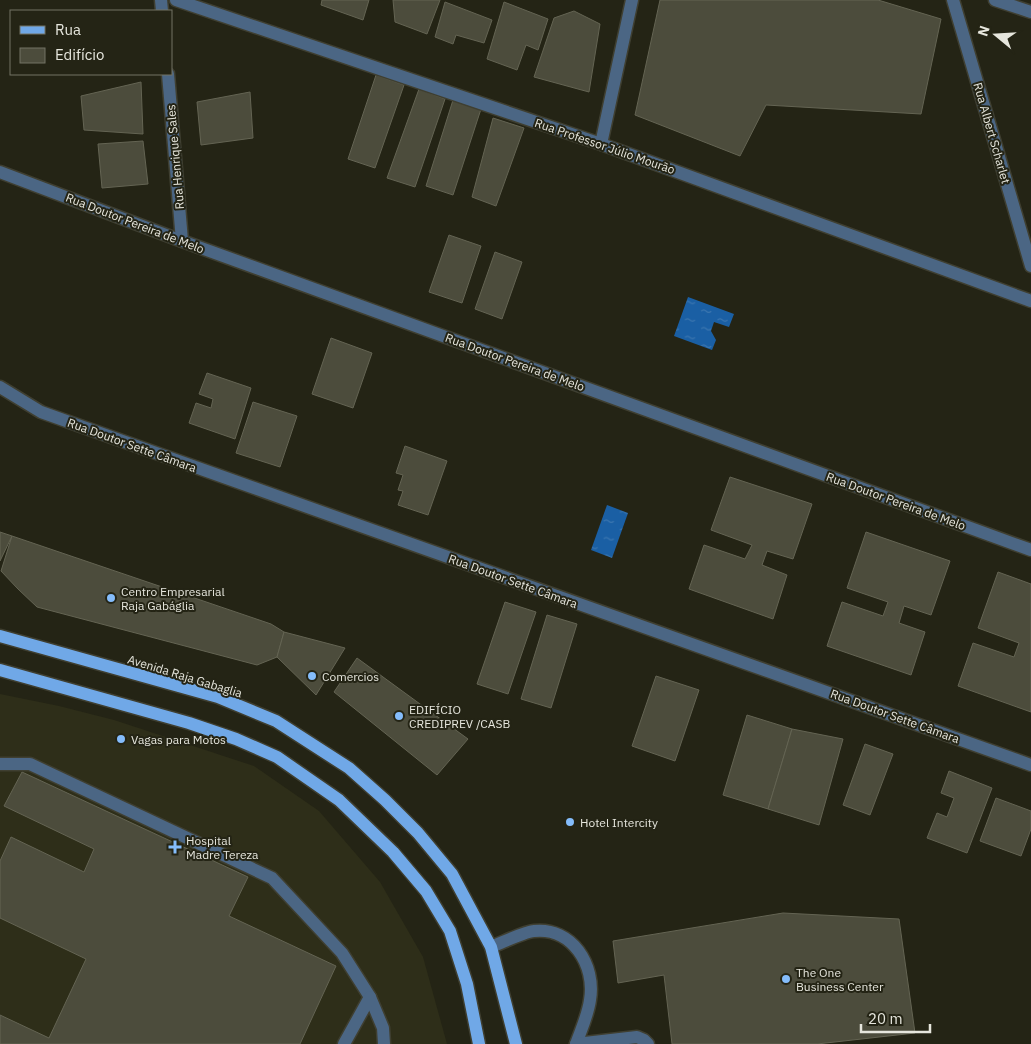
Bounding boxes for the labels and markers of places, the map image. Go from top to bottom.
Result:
place label: Centro Empresarial Raja Gabáglia [121,584,225,613]
marker: Centro Empresarial Raja Gabáglia [105,592,117,604]
place label: Comercios [322,669,379,684]
marker: Comercios [306,670,318,682]
place label: EDIFÍCIO CREDIPREV /CASB [409,702,510,731]
marker: EDIFÍCIO CREDIPREV /CASB [393,710,405,722]
place label: Vagas para Motos [131,732,226,747]
marker: Vagas para Motos [115,733,127,745]
place label: Hotel Intercity [580,815,658,830]
marker: Hotel Intercity [564,816,576,828]
place label: Hospital Madre Tereza [186,833,259,862]
marker: Hospital Madre Tereza [168,840,182,854]
place label: The One Business Center [796,965,884,994]
marker: The One Business Center [780,973,792,985]

